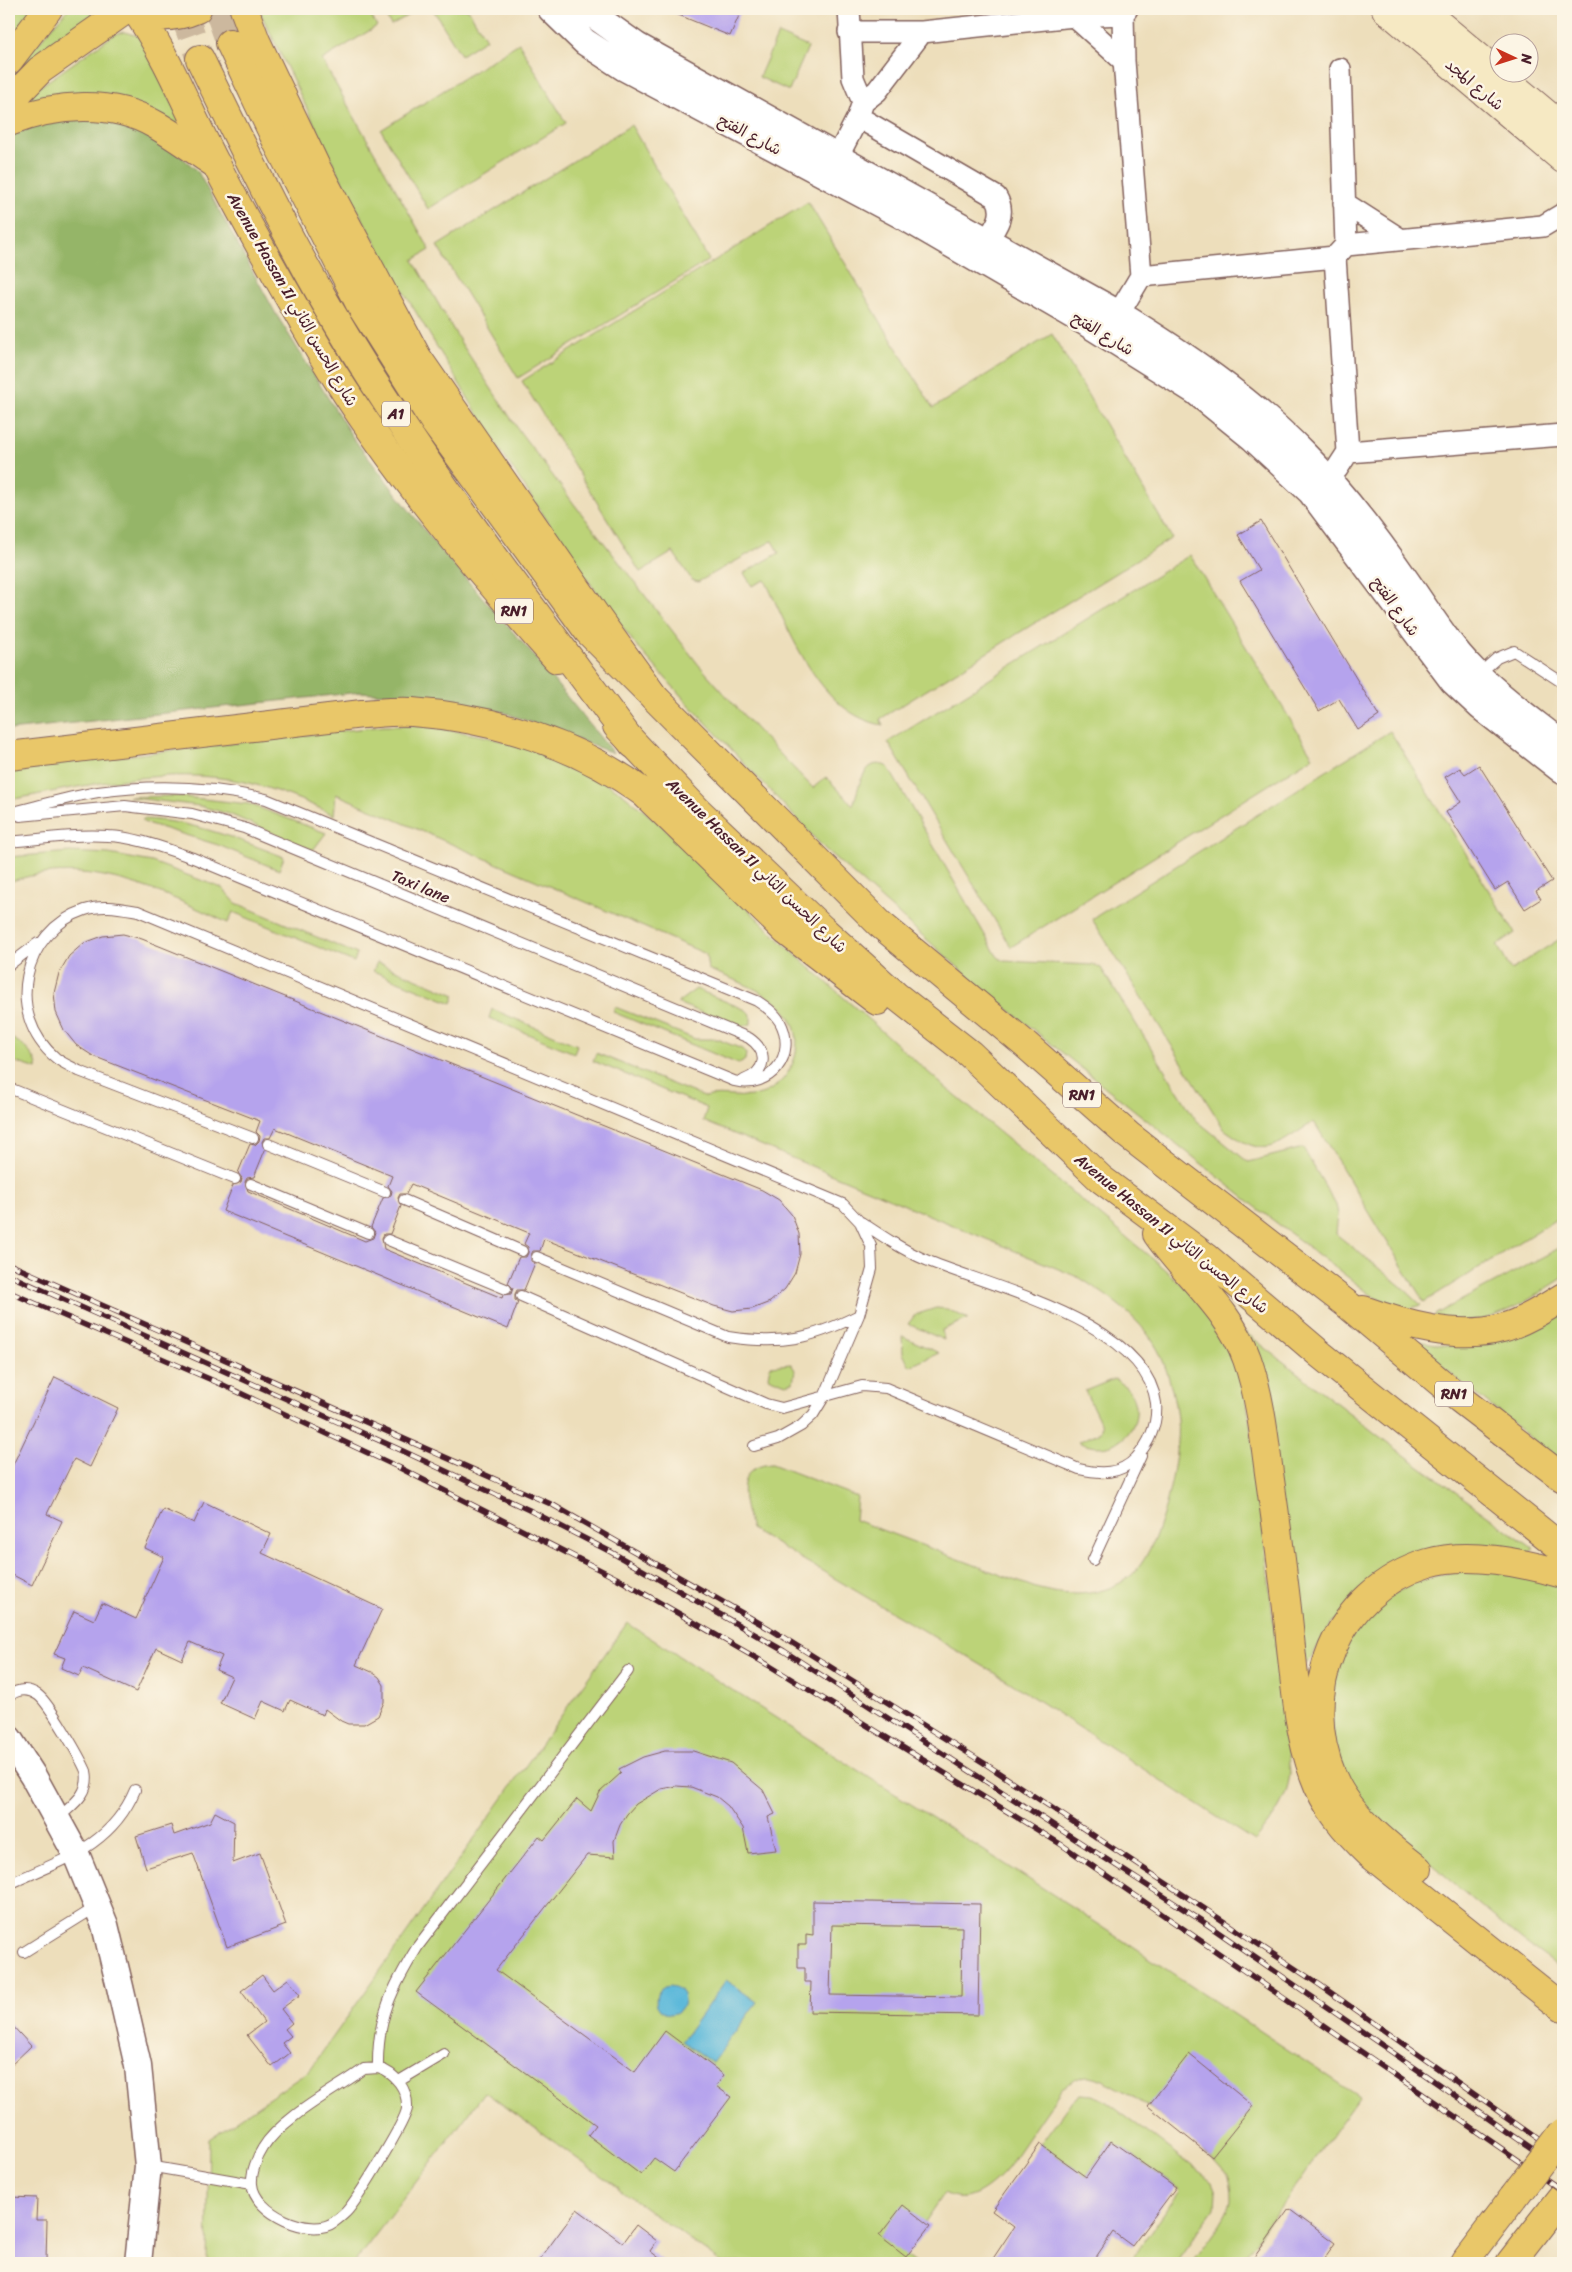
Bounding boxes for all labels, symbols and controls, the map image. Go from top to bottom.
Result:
north arrow [1490,32,1540,82]
street label: شارع المجد [1438,51,1511,118]
text: N [1514,52,1539,65]
street label: شارع الفتح [713,105,787,163]
street label: Avenue Hassan II شارع الحسن الثاني [219,186,366,412]
street label: شارع الفتح [1066,303,1140,364]
road number: A1 [382,402,410,426]
street label: شارع الفتح [1364,570,1428,643]
road number: RN1 [495,598,533,624]
street label: Avenue Hassan II شارع الحسن الثاني [658,770,854,960]
street label: Taxi lane [387,861,455,912]
road number: RN1 [1063,1082,1101,1108]
street label: Avenue Hassan II شارع الحسن الثاني [1067,1145,1276,1321]
road number: RN1 [1435,1382,1473,1406]

